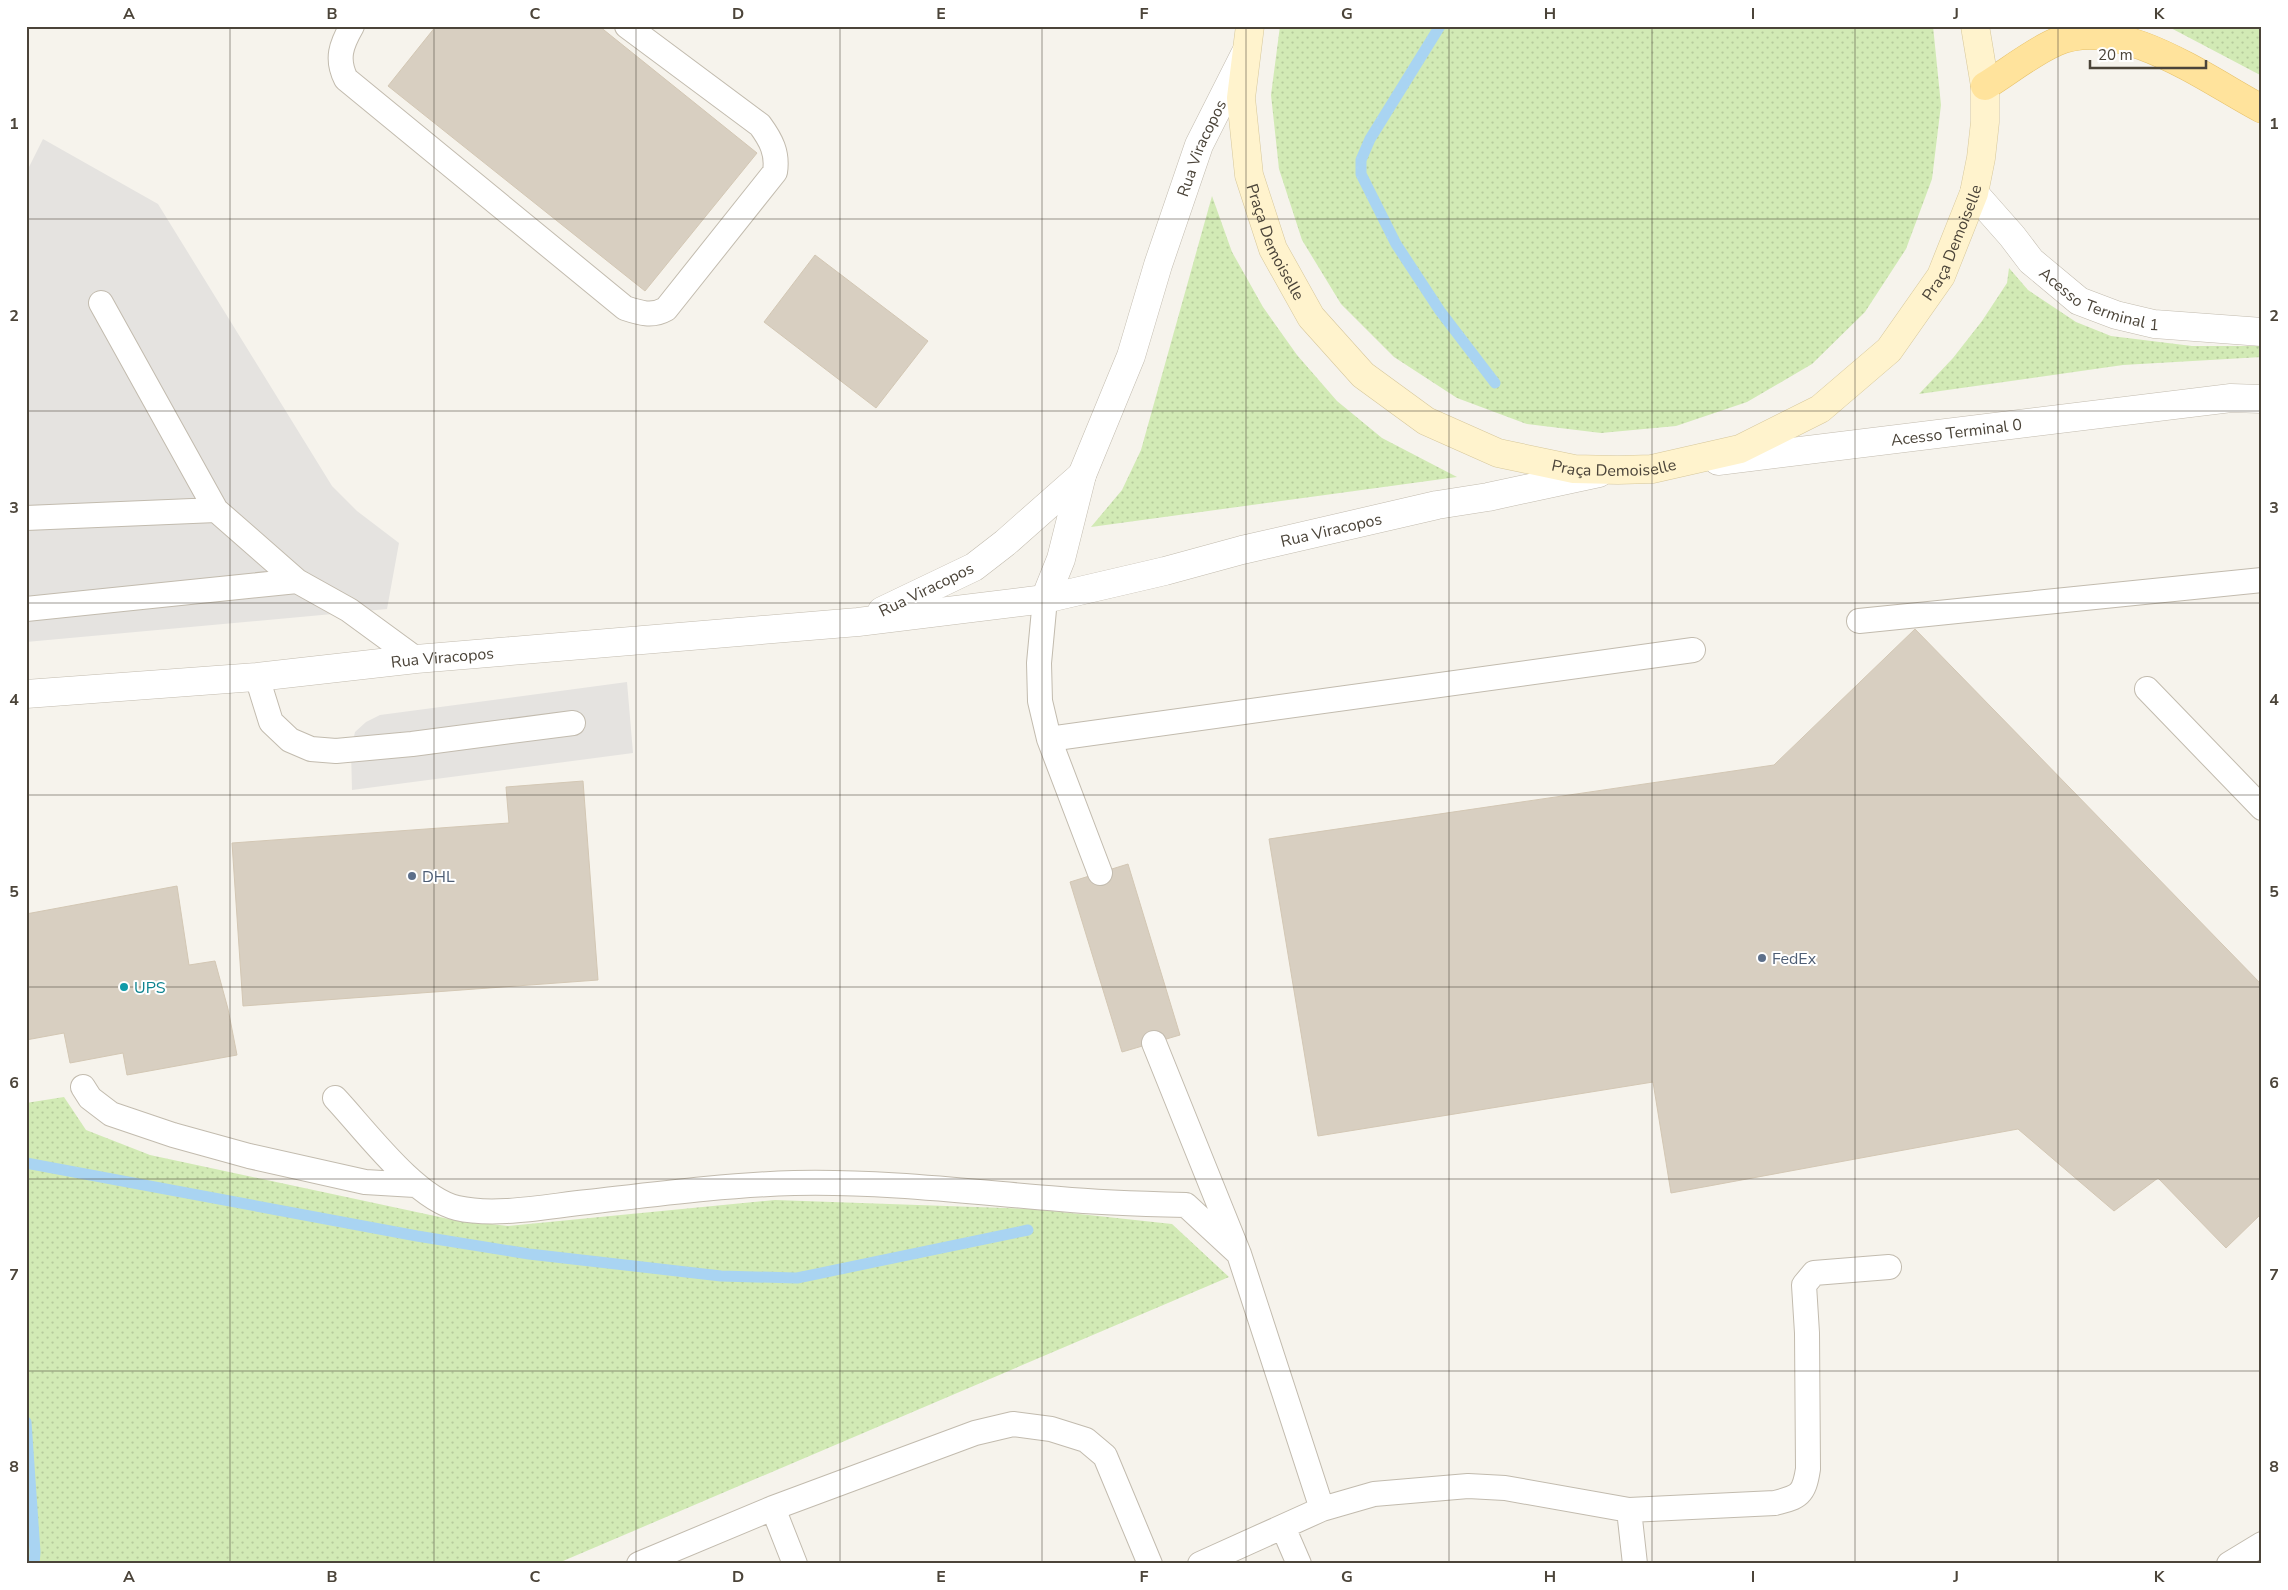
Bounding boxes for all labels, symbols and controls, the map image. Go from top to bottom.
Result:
text: A [123,3,135,25]
text: B [326,3,338,25]
text: C [530,3,541,25]
text: D [732,3,744,25]
text: E [936,3,946,25]
text: F [1140,3,1149,25]
text: G [1341,3,1353,25]
text: H [1544,3,1556,25]
text: I [1751,3,1755,25]
text: J [1952,3,1959,25]
text: K [2154,3,2166,25]
scale bar [2090,38,2207,70]
text: 20 m [2098,45,2133,65]
street label: Rua Viracopos [1172,96,1232,200]
text: 1 [9,113,19,135]
text: 1 [2269,113,2279,135]
street label: Praça Demoiselle [1241,181,1309,304]
street label: Praça Demoiselle [1917,183,1987,305]
street label: Acesso Terminal 1 [2034,262,2160,336]
text: 2 [9,305,19,327]
text: 2 [2269,305,2279,327]
street label: Acesso Terminal 0 [1890,414,2023,452]
street label: Praça Demoiselle [1550,454,1678,482]
text: 3 [9,497,19,519]
text: 3 [2269,497,2279,519]
street label: Rua Viracopos [1278,508,1384,553]
street label: Rua Viracopos [875,557,978,622]
street label: Rua Viracopos [390,643,495,674]
text: 4 [9,689,19,711]
text: 4 [2269,689,2279,711]
place label: DHL [422,866,455,888]
marker: DHL [406,870,418,882]
text: 5 [9,881,19,903]
text: 5 [2269,881,2279,903]
place label: FedEx [1772,948,1817,970]
marker: FedEx [1756,952,1768,964]
place label: UPS [134,977,166,999]
marker: UPS [118,981,130,993]
text: 6 [9,1072,19,1094]
text: 6 [2269,1072,2279,1094]
text: 7 [9,1264,19,1286]
text: 7 [2269,1264,2279,1286]
text: 8 [9,1456,19,1478]
text: 8 [2269,1456,2279,1478]
text: A [123,1566,135,1588]
text: B [326,1566,338,1588]
text: C [530,1566,541,1588]
text: D [732,1566,744,1588]
text: E [936,1566,946,1588]
text: F [1140,1566,1149,1588]
text: G [1341,1566,1353,1588]
text: H [1544,1566,1556,1588]
text: I [1751,1566,1755,1588]
text: J [1952,1566,1959,1588]
text: K [2154,1566,2166,1588]

